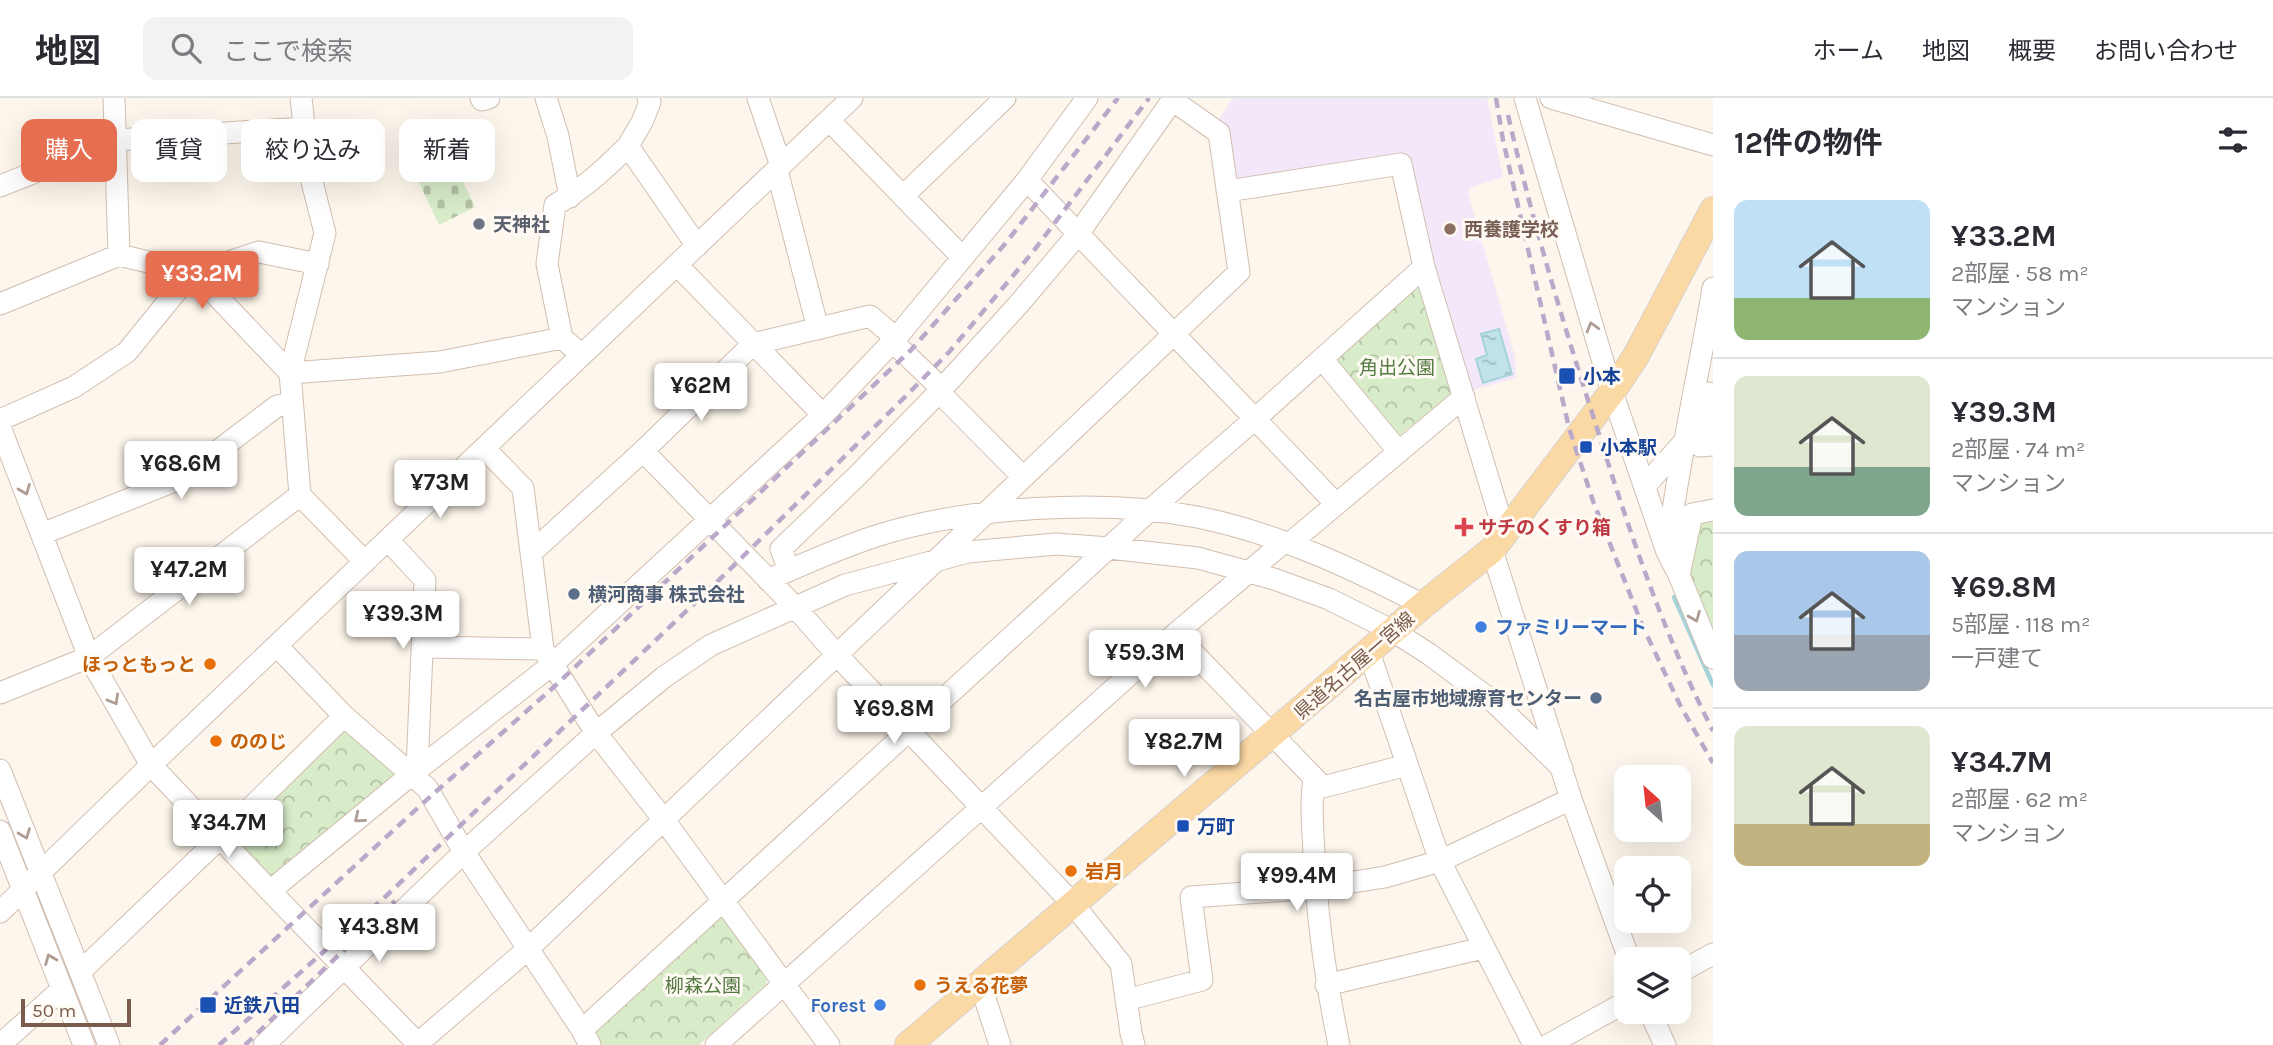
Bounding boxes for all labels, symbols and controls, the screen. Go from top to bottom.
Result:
search box [143,17,633,80]
icon: search [167,29,205,67]
text: 地図 [35,32,101,70]
text: ここで検索 [223,36,353,67]
text: ホーム [1813,37,1884,65]
text: 地図 [1922,37,1970,65]
text: 概要 [2008,37,2056,65]
text: お問い合わせ [2094,37,2238,65]
chip: 購入 [21,119,117,182]
chip: 賃貸 [131,119,227,182]
chip: 絞り込み [241,119,385,182]
chip: 新着 [399,119,495,182]
icon: filters [2214,121,2252,159]
text: 12件の物件 [1734,125,1883,161]
place label: 天神社 [493,214,550,236]
marker: 天神社 [471,216,487,232]
text: ¥33.2M [1951,218,2057,254]
place label: 西養護学校 [1464,219,1559,241]
marker: 西養護学校 [1442,221,1458,237]
icon: home [1790,228,1874,312]
pin: ¥33.2M [145,252,259,311]
text: ¥33.2M [161,260,243,287]
text: 2部屋 · 58 m² [1951,260,2089,287]
text: マンション [1951,294,2066,321]
one-way arrow [1585,321,1600,333]
park label: 角出公園 [1359,357,1435,379]
pin: ¥62M [660,364,742,423]
marker: 小本 [1557,366,1577,386]
place label: 小本 [1583,366,1621,388]
text: ¥62M [670,372,732,399]
text: ¥39.3M [1951,394,2057,430]
icon: home [1790,404,1874,488]
text: 2部屋 · 74 m² [1951,436,2085,463]
place label: 小本駅 [1600,437,1657,459]
marker: 小本駅 [1578,439,1594,455]
pin: ¥68.6M [124,442,238,501]
text: ¥68.6M [140,450,222,477]
pin: ¥73M [399,460,481,520]
text: ¥73M [410,469,470,496]
text: マンション [1951,470,2066,497]
one-way arrow [17,484,31,496]
place label: サチのくすり箱 [1478,517,1611,539]
marker: サチのくすり箱 [1456,519,1472,535]
pin: ¥47.2M [132,547,246,607]
text: ¥47.2M [150,556,228,583]
text: ¥69.8M [1951,569,2057,605]
icon: home [1790,579,1874,663]
place label: 横河商事 株式会社 [588,584,745,606]
marker: 横河商事 株式会社 [566,586,582,602]
pin: ¥39.3M [346,592,460,651]
text: ¥39.3M [362,600,444,627]
street label: 県道名古屋一宮線 [1290,608,1419,724]
one-way arrow [1687,610,1701,622]
text: 5部屋 · 118 m² [1951,611,2091,638]
place label: ファミリーマート [1495,617,1647,639]
marker: ファミリーマート [1473,619,1489,635]
pin: ¥59.3M [1088,630,1202,690]
text: ¥59.3M [1105,639,1185,666]
text: 一戸建て [1951,645,2043,672]
place label: ほっともっと [82,654,196,676]
marker: ほっともっと [202,656,218,672]
pin: ¥69.8M [837,686,951,746]
place label: 名古屋市地域療育センター [1354,688,1582,710]
marker: 名古屋市地域療育センター [1588,690,1604,706]
one-way arrow [106,692,119,705]
text: ¥69.8M [853,695,935,722]
pin: ¥82.7M [1127,720,1241,779]
text: ¥82.7M [1145,728,1223,755]
place label: ののじ [230,731,287,753]
marker: ののじ [208,733,224,749]
text: ¥34.7M [1951,744,2053,780]
icon: home [1790,754,1874,838]
north arrow [1614,765,1690,842]
map controls [1614,765,1691,1024]
text: 2部屋 · 62 m² [1951,786,2088,813]
pin: ¥34.7M [171,800,285,860]
text: ¥34.7M [189,809,267,836]
one-way arrow [355,809,367,822]
place label: 万町 [1197,816,1235,838]
marker: 万町 [1175,818,1191,834]
text: マンション [1951,820,2066,847]
one-way arrow [16,827,30,839]
pin: ¥99.4M [1240,854,1354,913]
button: locate [1614,856,1691,933]
place label: 岩月 [1085,861,1123,883]
text: ¥99.4M [1257,862,1337,889]
marker: 岩月 [1063,863,1079,879]
pin: ¥43.8M [322,904,436,964]
text: ¥43.8M [338,913,420,940]
button: layers [1614,947,1691,1024]
one-way arrow [44,953,58,965]
park label: 柳森公園 [665,975,741,997]
place label: うえる花夢 [934,975,1028,997]
marker: うえる花夢 [912,977,928,993]
marker: 近鉄八田 [198,995,218,1015]
place label: 近鉄八田 [224,995,300,1017]
place label: Forest [810,995,866,1017]
scale bar [21,996,131,1028]
marker: Forest [872,997,888,1013]
text: 50 m [32,1000,76,1022]

